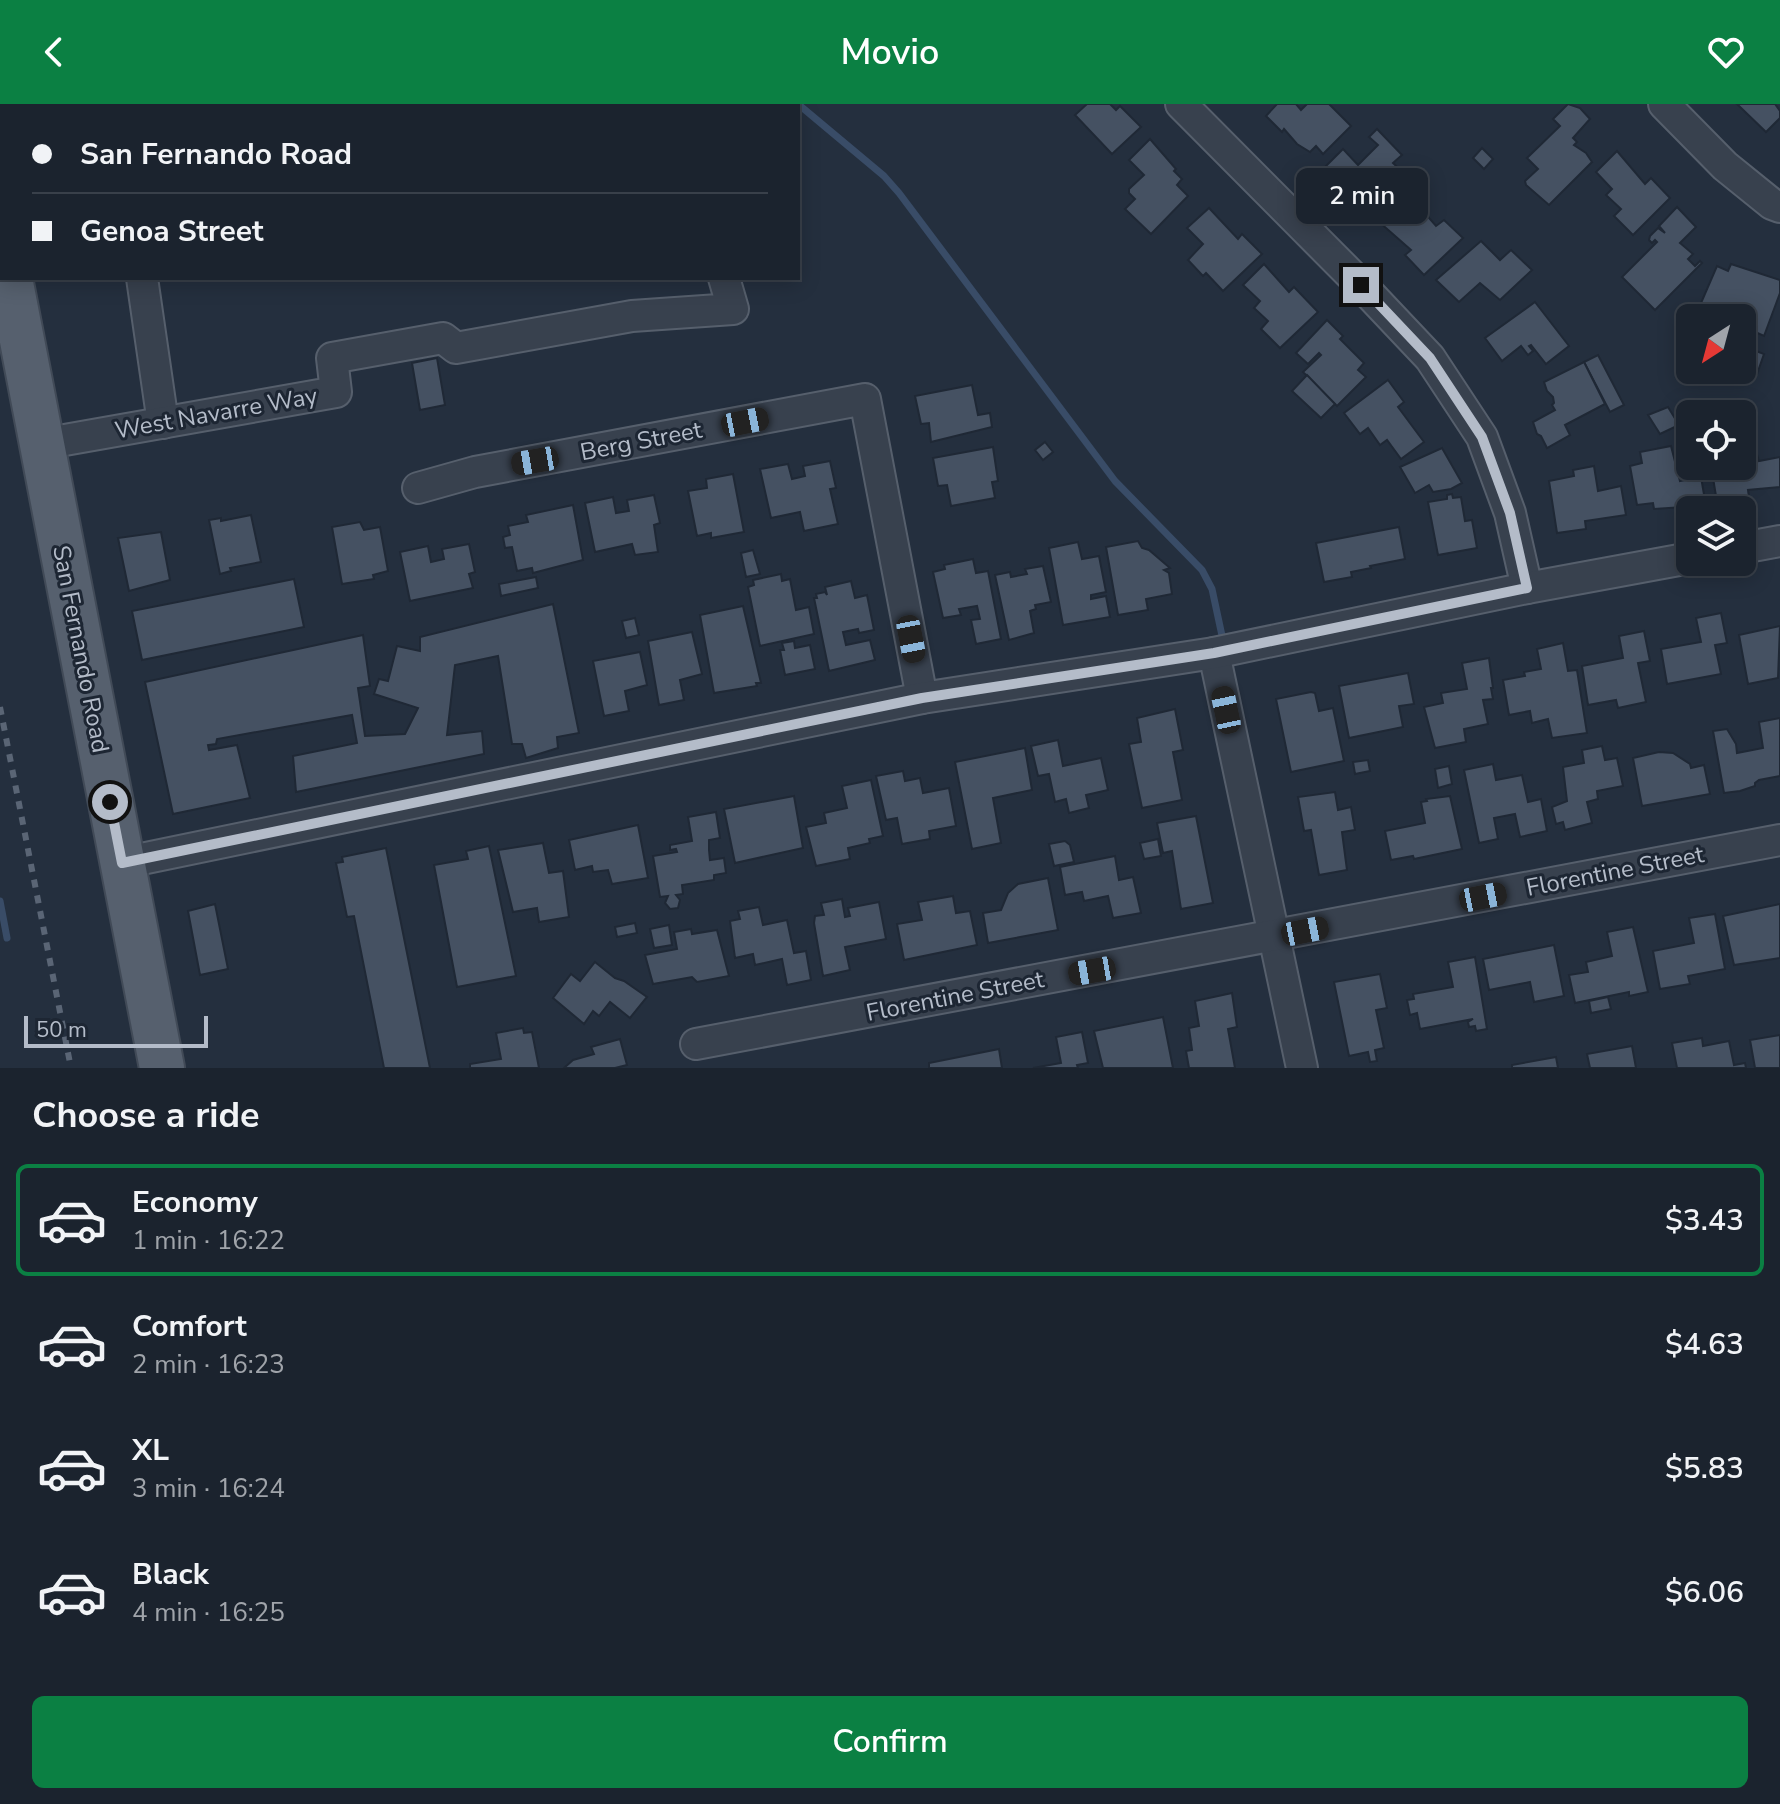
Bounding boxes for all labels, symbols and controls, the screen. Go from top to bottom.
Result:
text: Movio [841,28,939,77]
icon: back [32,30,76,74]
icon: heart [1704,30,1748,74]
text: San Fernando Road [80,134,352,175]
callout: 2 min [1295,169,1427,225]
text: 2 min [1329,178,1395,213]
text: Genoa Street [80,211,263,252]
route end [1343,267,1379,303]
north arrow [1676,304,1756,384]
map controls [1676,304,1756,576]
street label: West Navarre Way [112,379,320,447]
button: locate [1676,400,1756,480]
car [719,406,771,438]
street label: Berg Street [578,413,705,468]
car [509,445,561,477]
button: layers [1676,496,1756,576]
street label: San Fernando Road [45,543,117,755]
car [895,613,927,665]
car [1209,684,1243,736]
route start [92,784,128,820]
street label: Florentine Street [1523,838,1707,904]
car [1457,881,1509,913]
car [1279,915,1331,947]
car [1066,955,1118,987]
street label: Florentine Street [863,963,1047,1029]
scale bar [24,1012,208,1048]
text: 50 m [36,1015,87,1045]
text: Choose a ride [32,1091,260,1140]
text: Economy [132,1182,258,1223]
icon: car [36,1184,108,1256]
text: $3.43 [1665,1200,1744,1241]
text: 1 min · 16:22 [132,1223,285,1258]
text: Comfort [132,1306,247,1347]
icon: car [36,1308,108,1380]
text: $4.63 [1665,1324,1744,1365]
text: 2 min · 16:23 [132,1347,285,1382]
text: XL [132,1430,169,1471]
icon: car [36,1432,108,1504]
text: $5.83 [1665,1448,1744,1489]
text: 3 min · 16:24 [132,1471,285,1506]
text: Black [132,1554,209,1595]
icon: car [36,1556,108,1628]
text: $6.06 [1665,1572,1744,1613]
text: 4 min · 16:25 [132,1595,285,1630]
button: Confirm [32,1696,1748,1788]

